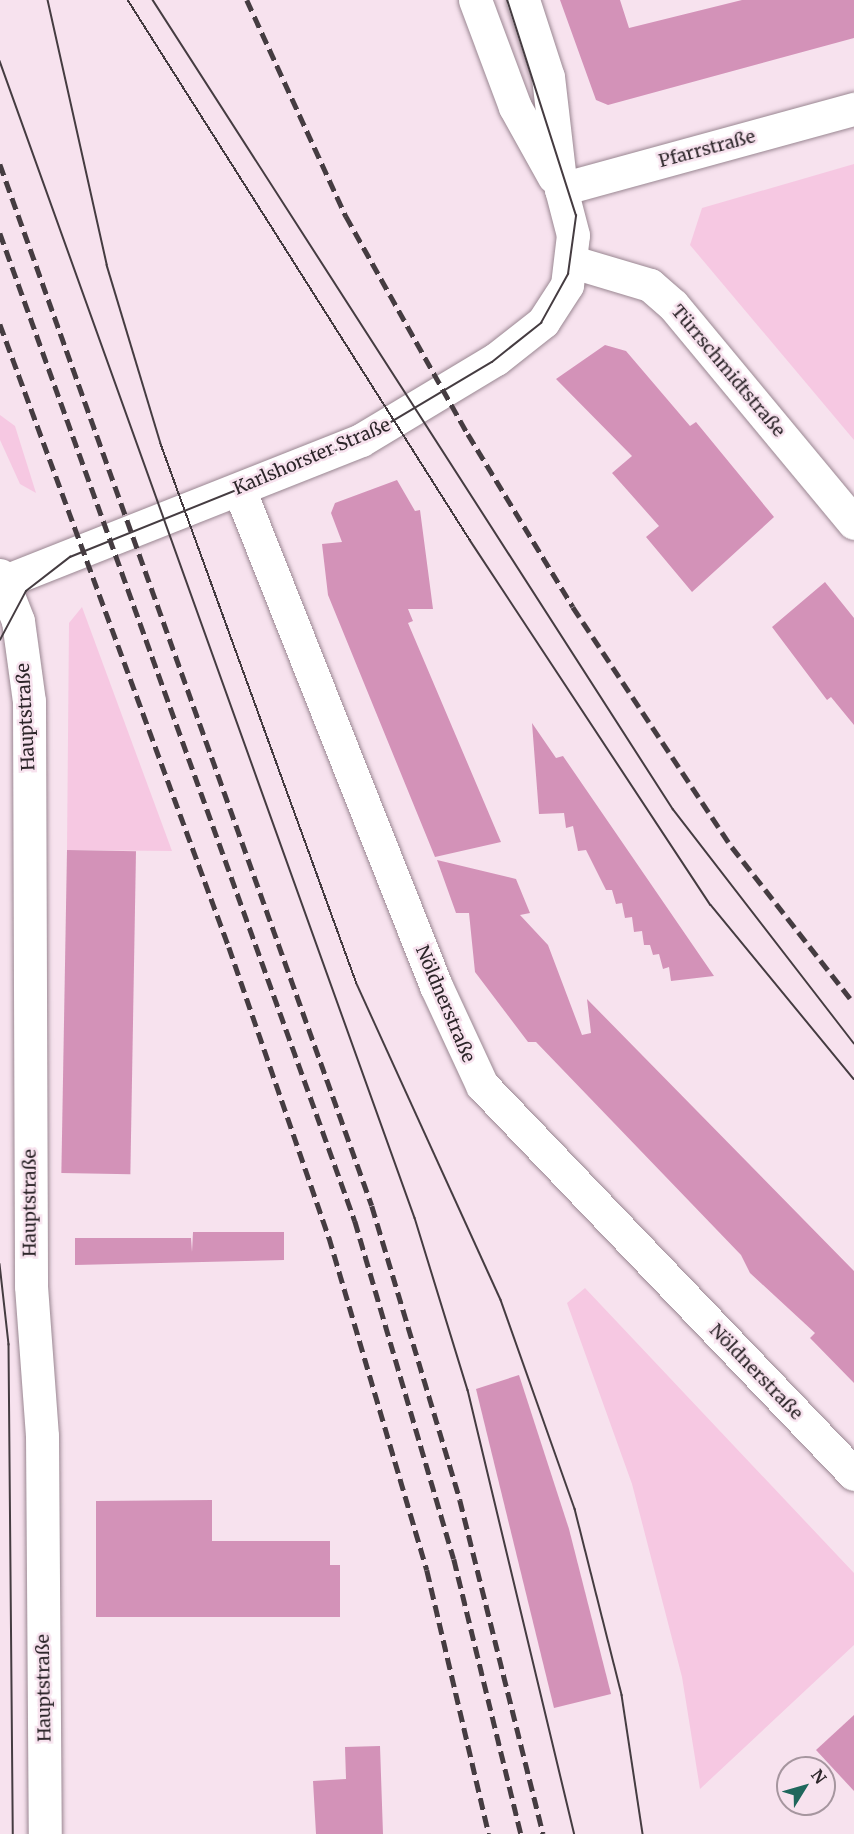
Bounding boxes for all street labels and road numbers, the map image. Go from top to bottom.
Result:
street label: Pfarrstraße [656,126,758,172]
street label: Türrschmidtstraße [666,301,790,441]
street label: Karlshorster Straße [230,414,394,500]
street label: Hauptstraße [12,663,40,771]
street label: Nöldnerstraße [411,942,479,1066]
street label: Hauptstraße [19,1149,41,1257]
street label: Nöldnerstraße [705,1320,807,1424]
street label: Hauptstraße [32,1634,56,1742]

